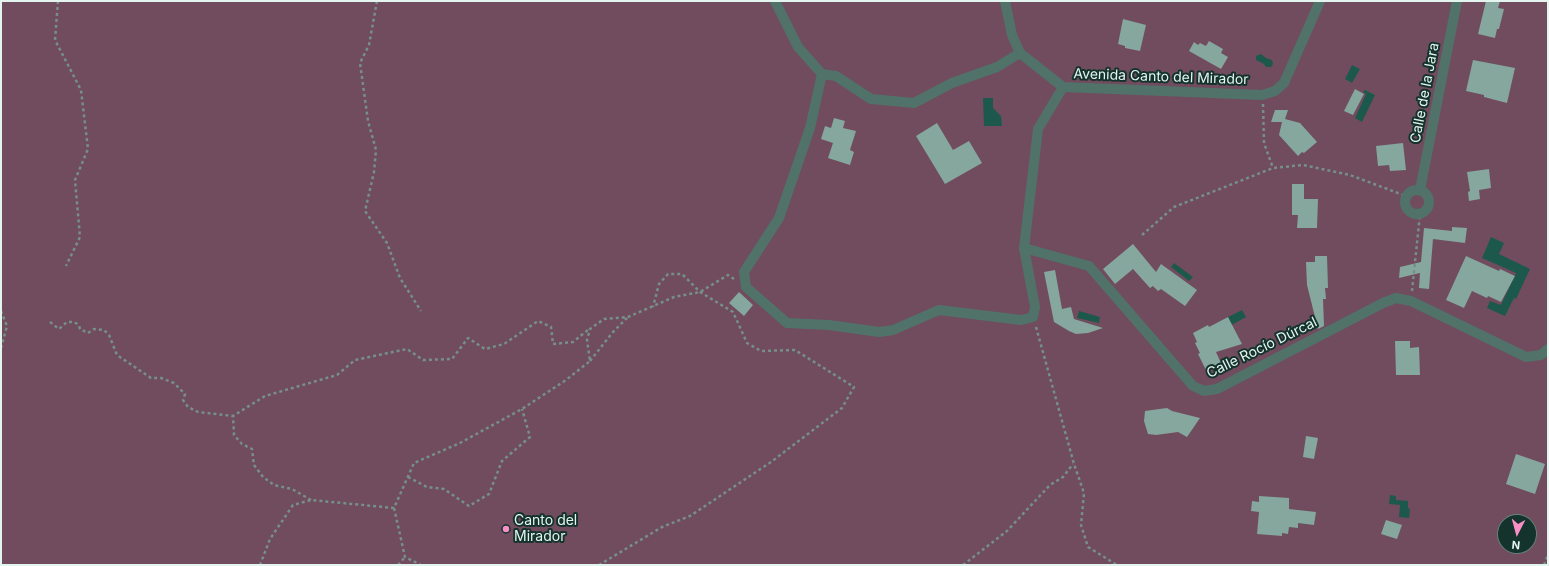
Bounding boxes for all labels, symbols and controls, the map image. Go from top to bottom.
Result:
street label: Calle de la Jara [1407,41,1443,145]
street label: Avenida Canto del Mirador [1073,66,1249,88]
street label: Calle Rocío Dúrcal [1204,314,1320,382]
place label: Canto del Mirador [514,513,577,546]
north arrow [1497,514,1537,554]
marker: Canto del Mirador [501,524,511,534]
text: N [1511,538,1521,552]

